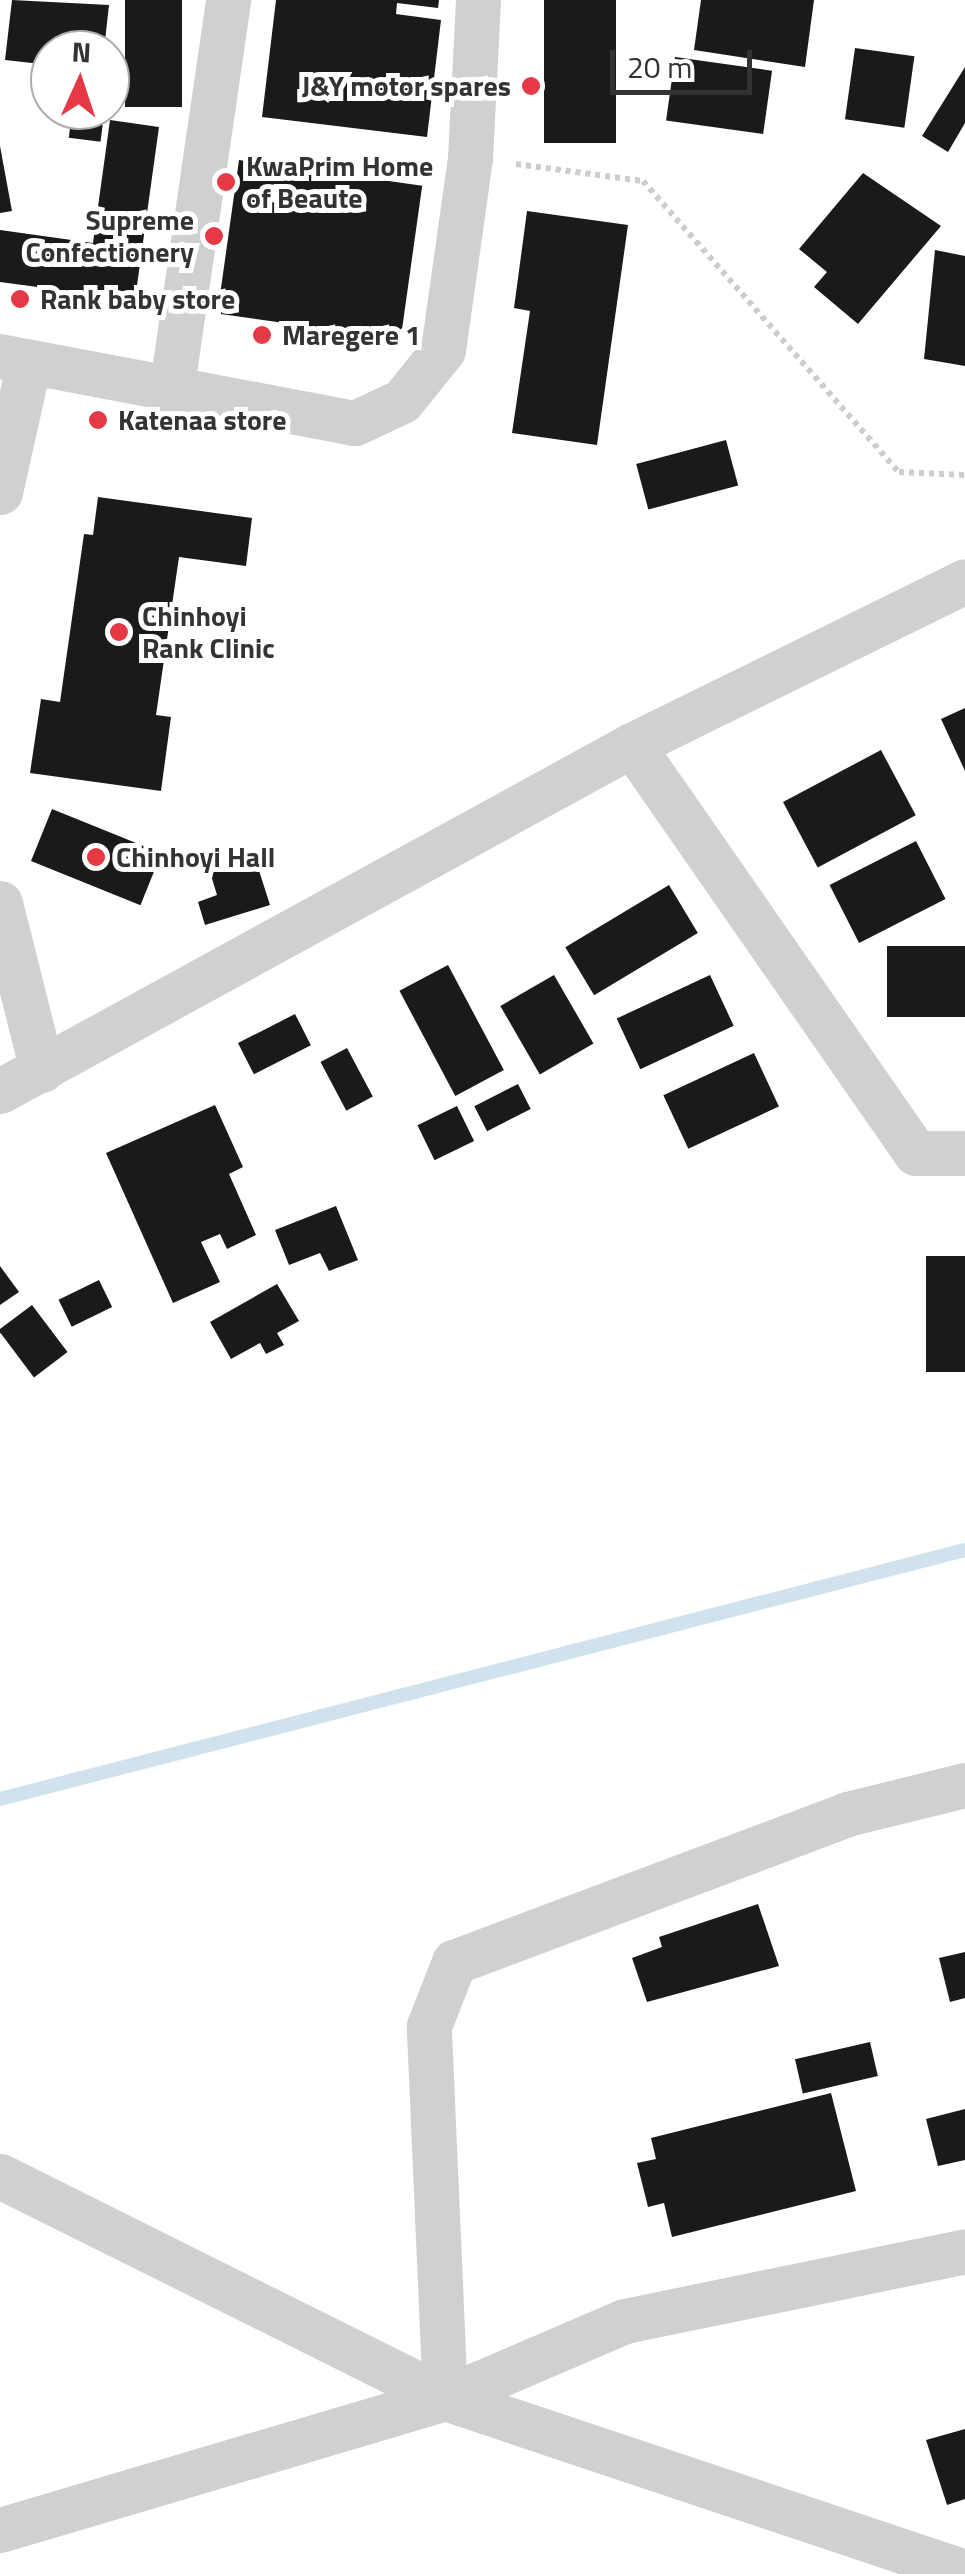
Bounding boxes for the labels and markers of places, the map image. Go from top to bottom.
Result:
place label: J&Y motor spares [302,69,511,103]
marker: J&Y motor spares [520,75,542,97]
place label: KwaPrim Home of Beaute [246,149,433,215]
marker: KwaPrim Home of Beaute [215,171,237,193]
place label: Supreme Confectionery [25,203,194,269]
marker: Supreme Confectionery [203,225,225,247]
place label: Rank baby store [40,282,235,316]
marker: Rank baby store [9,288,31,310]
place label: Maregere 1 [282,318,421,352]
marker: Maregere 1 [251,324,273,346]
place label: Katenaa store [118,403,287,437]
marker: Katenaa store [87,409,109,431]
place label: Chinhoyi Rank Clinic [142,599,275,665]
marker: Chinhoyi Rank Clinic [106,619,132,645]
place label: Chinhoyi Hall [116,840,275,874]
marker: Chinhoyi Hall [85,846,107,868]

